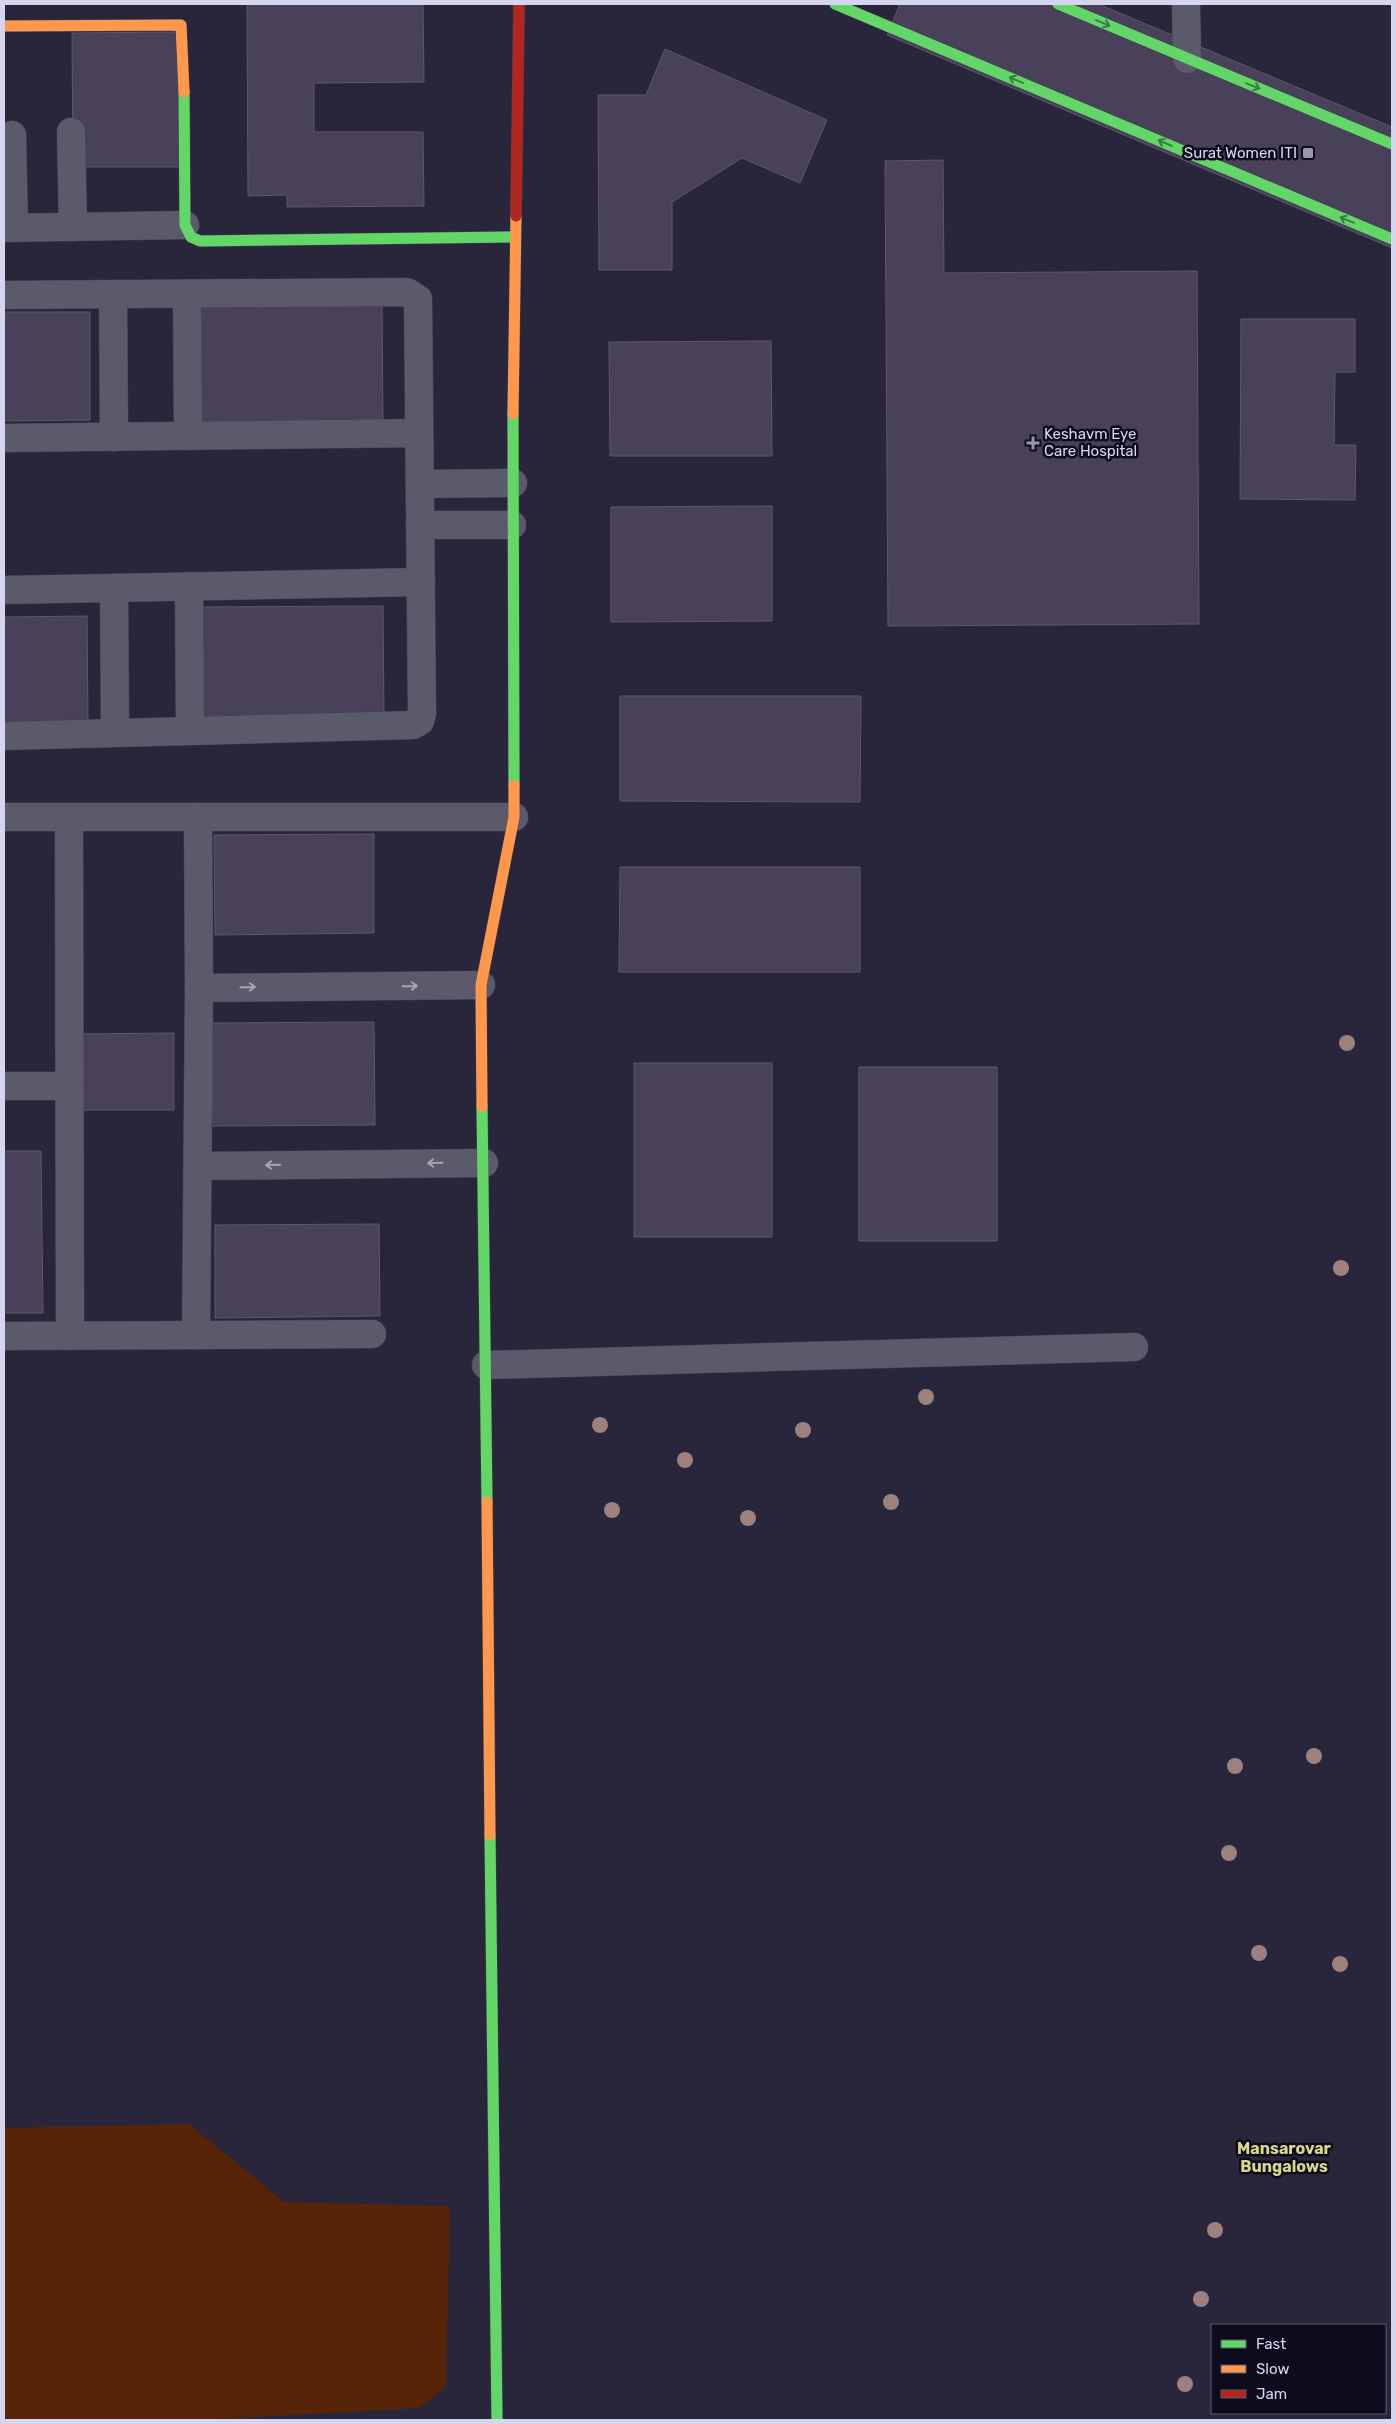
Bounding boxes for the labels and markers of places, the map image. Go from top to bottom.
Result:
place label: Surat Women ITI [1184,144,1297,162]
marker: Surat Women ITI [1301,146,1315,160]
place label: Keshavm Eye Care Hospital [1044,425,1137,460]
marker: Keshavm Eye Care Hospital [1026,436,1040,450]

